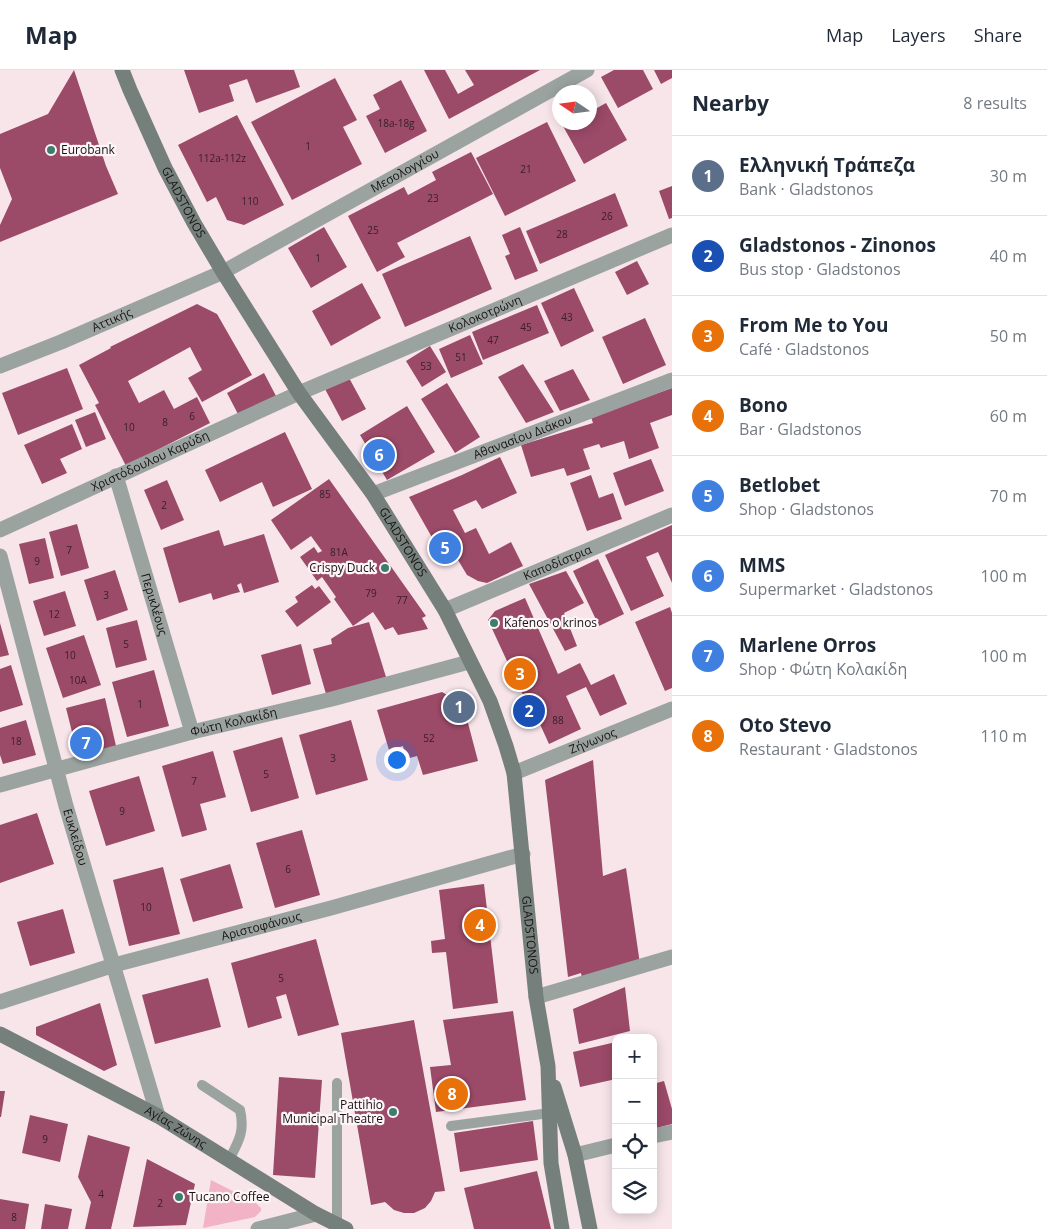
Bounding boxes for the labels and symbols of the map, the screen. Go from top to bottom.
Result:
north arrow [552,85,597,130]
house number: 18a-18g [377,116,415,130]
house number: 1 [305,139,311,153]
place label: Eurobank [61,141,116,158]
marker: Eurobank [45,144,57,156]
street label: Μεσολογγίου [367,145,442,196]
house number: 112a-112z [198,151,246,165]
house number: 21 [520,162,532,176]
street label: GLADSTONOS [158,163,210,241]
house number: 23 [427,191,439,205]
house number: 110 [241,194,259,208]
house number: 26 [601,209,613,223]
house number: 25 [367,223,379,237]
house number: 28 [556,227,568,241]
house number: 1 [315,251,321,265]
street label: Κολοκοτρώνη [446,291,524,337]
street label: Αττικής [89,303,135,336]
house number: 43 [561,310,573,324]
house number: 45 [520,320,532,334]
house number: 47 [487,333,499,347]
house number: 51 [455,350,467,364]
house number: 53 [420,359,432,373]
house number: 6 [189,409,195,423]
street label: Αθανασίου Διάκου [471,410,574,463]
house number: 8 [162,415,168,429]
house number: 10 [123,420,135,434]
street label: Χριστόδουλου Καρύδη [88,426,212,495]
pin: 6 [363,436,395,474]
house number: 85 [319,487,331,501]
house number: 2 [161,498,167,512]
street label: GLADSTONOS [375,504,431,580]
pin: 5 [429,529,461,567]
street label: Καποδίστρια [521,540,595,584]
house number: 7 [66,543,72,557]
house number: 81A [330,545,349,559]
house number: 9 [34,554,40,568]
place label: Crispy Duck [309,559,376,576]
marker: Crispy Duck [379,562,391,574]
street label: Περικλέους [137,571,172,638]
house number: 79 [365,586,377,600]
house number: 3 [103,588,109,602]
house number: 77 [396,593,408,607]
house number: 12 [48,607,60,621]
place label: Kafenos o krinos [504,614,597,631]
marker: Kafenos o krinos [488,617,500,629]
house number: 5 [123,637,129,651]
house number: 10 [64,648,76,662]
pin: 3 [504,655,536,693]
house number: 10A [69,673,88,687]
pin: 1 [443,688,475,726]
pin: 2 [513,692,545,730]
house number: 1 [137,697,143,711]
street label: Φώτη Κολακίδη [189,703,278,740]
house number: 88 [552,713,564,727]
street label: Ζήνωνος [566,723,619,758]
pin: 7 [70,724,102,762]
house number: 52 [423,731,435,745]
house number: 18 [10,734,22,748]
your location [384,747,410,773]
house number: 3 [330,751,336,765]
house number: 5 [263,767,269,781]
house number: 7 [191,774,197,788]
house number: 9 [119,804,125,818]
street label: Ευκλείδου [59,807,92,867]
house number: 6 [285,862,291,876]
street label: GLADSTONOS [518,895,543,975]
house number: 10 [140,900,152,914]
pin: 4 [464,906,496,944]
street label: Αριστοφάνους [219,907,303,944]
house number: 5 [278,971,284,985]
pin: 8 [436,1075,468,1113]
place label: Pattihio Municipal Theatre [282,1096,383,1127]
street label: Αγίας Ζώνης [142,1102,210,1152]
marker: Pattihio Municipal Theatre [387,1106,399,1118]
house number: 9 [42,1132,48,1146]
house number: 4 [98,1187,104,1201]
place label: Tucano Coffee [189,1188,270,1205]
marker: Tucano Coffee [173,1191,185,1203]
house number: 2 [157,1196,163,1210]
house number: 8 [11,1210,17,1224]

